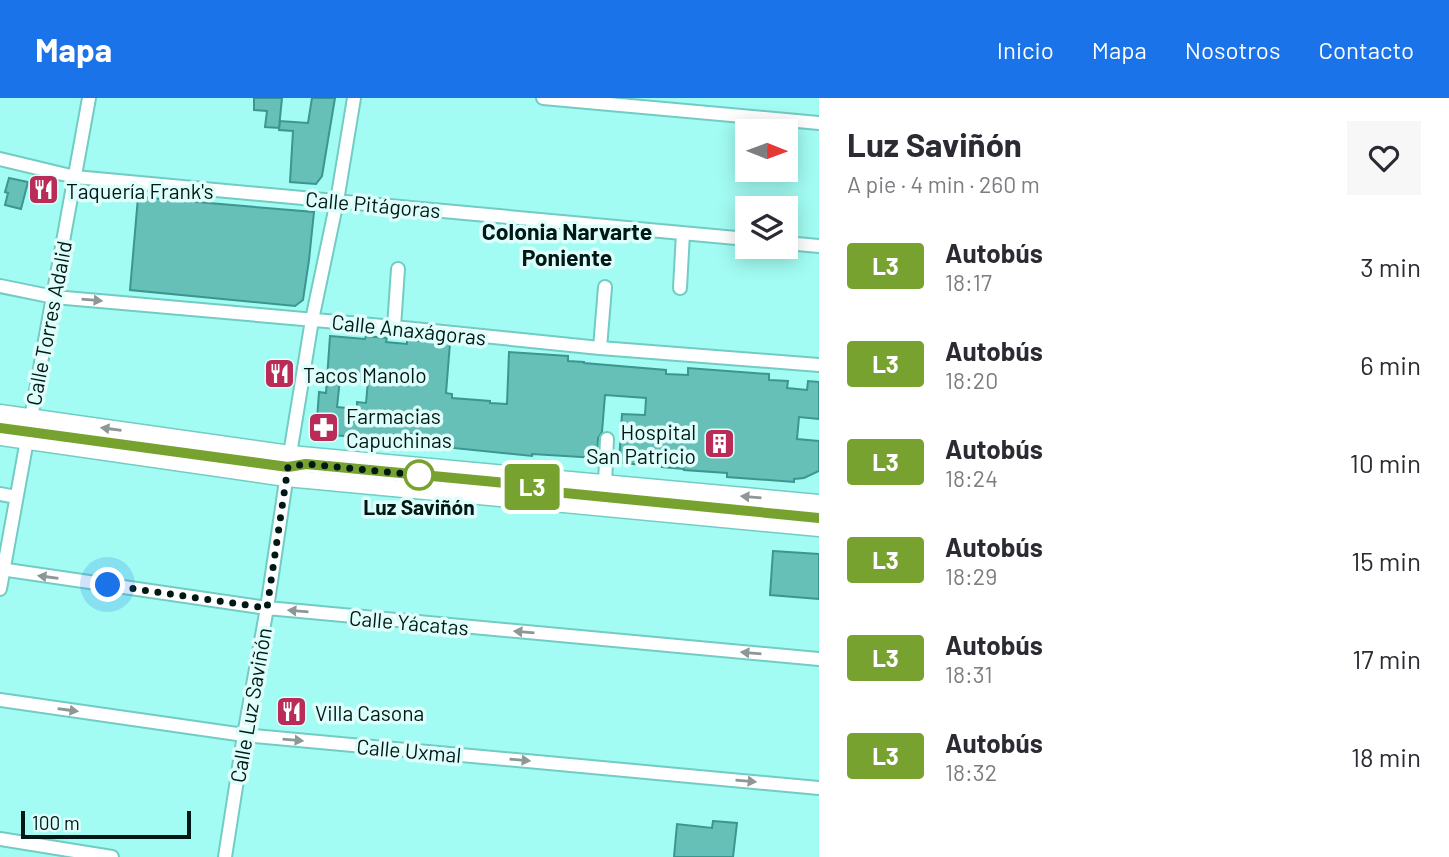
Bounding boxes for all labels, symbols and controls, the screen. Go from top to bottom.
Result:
text: Mapa [35,29,112,69]
text: Inicio [997,35,1054,64]
text: Mapa [1092,35,1147,64]
text: Nosotros [1185,35,1281,64]
text: Contacto [1319,35,1414,64]
north arrow [735,119,798,182]
map controls [735,119,798,259]
button: heart [1347,121,1421,195]
text: Luz Saviñón [847,124,1022,164]
text: A pie · 4 min · 260 m [847,170,1040,198]
restaurant icon: Taquería Frank's [26,173,60,207]
place label: Taquería Frank's [66,178,214,203]
street label: Calle Pitágoras [304,186,442,222]
button: layers [735,196,798,259]
district label: Colonia Narvarte Poniente [482,217,652,271]
text: Autobús [945,237,1043,268]
street label: Calle Torres Adalid [20,239,76,407]
text: L3 [872,251,899,280]
text: 3 min [1360,251,1421,282]
text: 18:17 [945,268,992,296]
one-way arrow [81,295,103,306]
street label: Calle Anaxágoras [331,308,487,350]
text: Autobús [945,335,1043,366]
text: L3 [872,349,899,378]
text: 6 min [1360,349,1421,380]
restaurant icon: Tacos Manolo [263,357,297,391]
place label: Tacos Manolo [303,362,427,387]
text: 18:20 [945,366,998,394]
place label: Farmacias Capuchinas [346,403,452,452]
pharmacy icon: Farmacias Capuchinas [306,410,340,444]
place label: Hospital San Patricio [586,419,696,468]
one-way arrow [100,423,122,434]
building icon: Hospital San Patricio [702,426,736,460]
text: Autobús [945,433,1043,464]
text: L3 [872,447,899,476]
text: 10 min [1350,447,1421,478]
marker: Luz Saviñón [404,460,434,490]
line badge: L3 [500,464,564,510]
text: 18:24 [945,464,998,492]
text: L3 [519,472,545,501]
one-way arrow [740,491,762,502]
place label: Luz Saviñón [363,494,475,519]
text: Autobús [945,531,1043,562]
text: L3 [872,545,899,574]
text: 15 min [1351,545,1421,576]
text: 18:29 [945,562,997,590]
your location [90,567,125,602]
one-way arrow [37,571,59,582]
street label: Calle Yácatas [348,604,470,640]
one-way arrow [287,605,309,616]
street label: Calle Luz Saviñón [224,625,276,785]
one-way arrow [513,626,535,637]
text: Autobús [945,629,1043,660]
text: L3 [872,643,899,672]
text: 17 min [1352,643,1421,674]
one-way arrow [740,647,762,658]
text: 18:31 [945,660,993,688]
restaurant icon: Villa Casona [275,695,309,729]
place label: Villa Casona [315,700,424,725]
one-way arrow [57,705,79,716]
text: Autobús [945,727,1043,758]
street label: Calle Uxmal [356,733,462,767]
one-way arrow [282,734,304,745]
text: L3 [872,741,899,770]
text: 18 min [1351,741,1421,772]
one-way arrow [509,755,531,766]
text: 18:32 [945,758,997,786]
one-way arrow [735,776,757,787]
scale bar [21,808,191,840]
text: 100 m [32,811,80,834]

